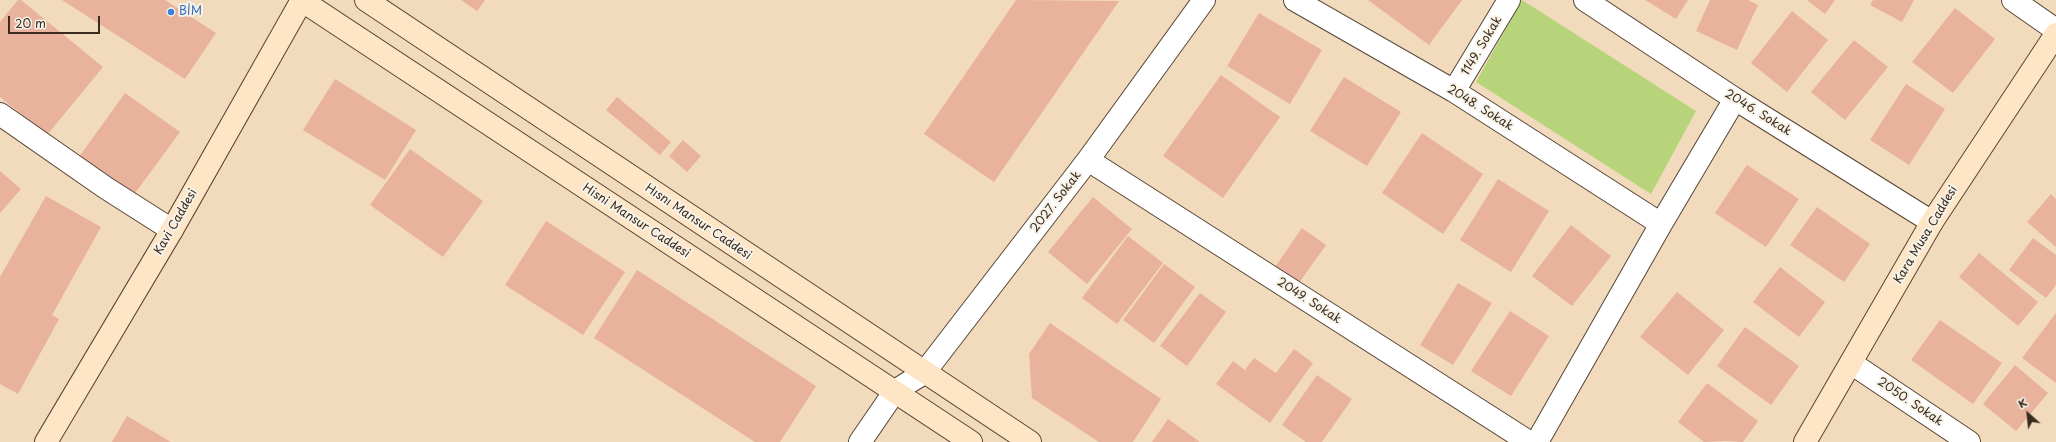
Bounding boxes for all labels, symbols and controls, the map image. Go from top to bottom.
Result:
place label: BİM [179,5,202,19]
marker: BİM [166,7,176,17]
scale bar [10,8,102,34]
text: 20 m [15,14,46,32]
street label: 1149. Sokak [1459,14,1505,78]
street label: 2048. Sokak [1444,82,1516,134]
street label: 2046. Sokak [1722,87,1794,139]
street label: 2027. Sokak [1028,168,1084,236]
street label: Hisni Mansur Caddesi [580,181,692,261]
street label: Hısnı Mansur Caddesi [642,181,754,263]
street label: Kara Musa Caddesi [1891,183,1961,287]
street label: Kavi Caddesi [151,187,201,257]
street label: 2049. Sokak [1274,275,1344,327]
street label: 2050. Sokak [1874,375,1946,429]
text: K [2015,393,2030,412]
north arrow [2008,394,2048,434]

